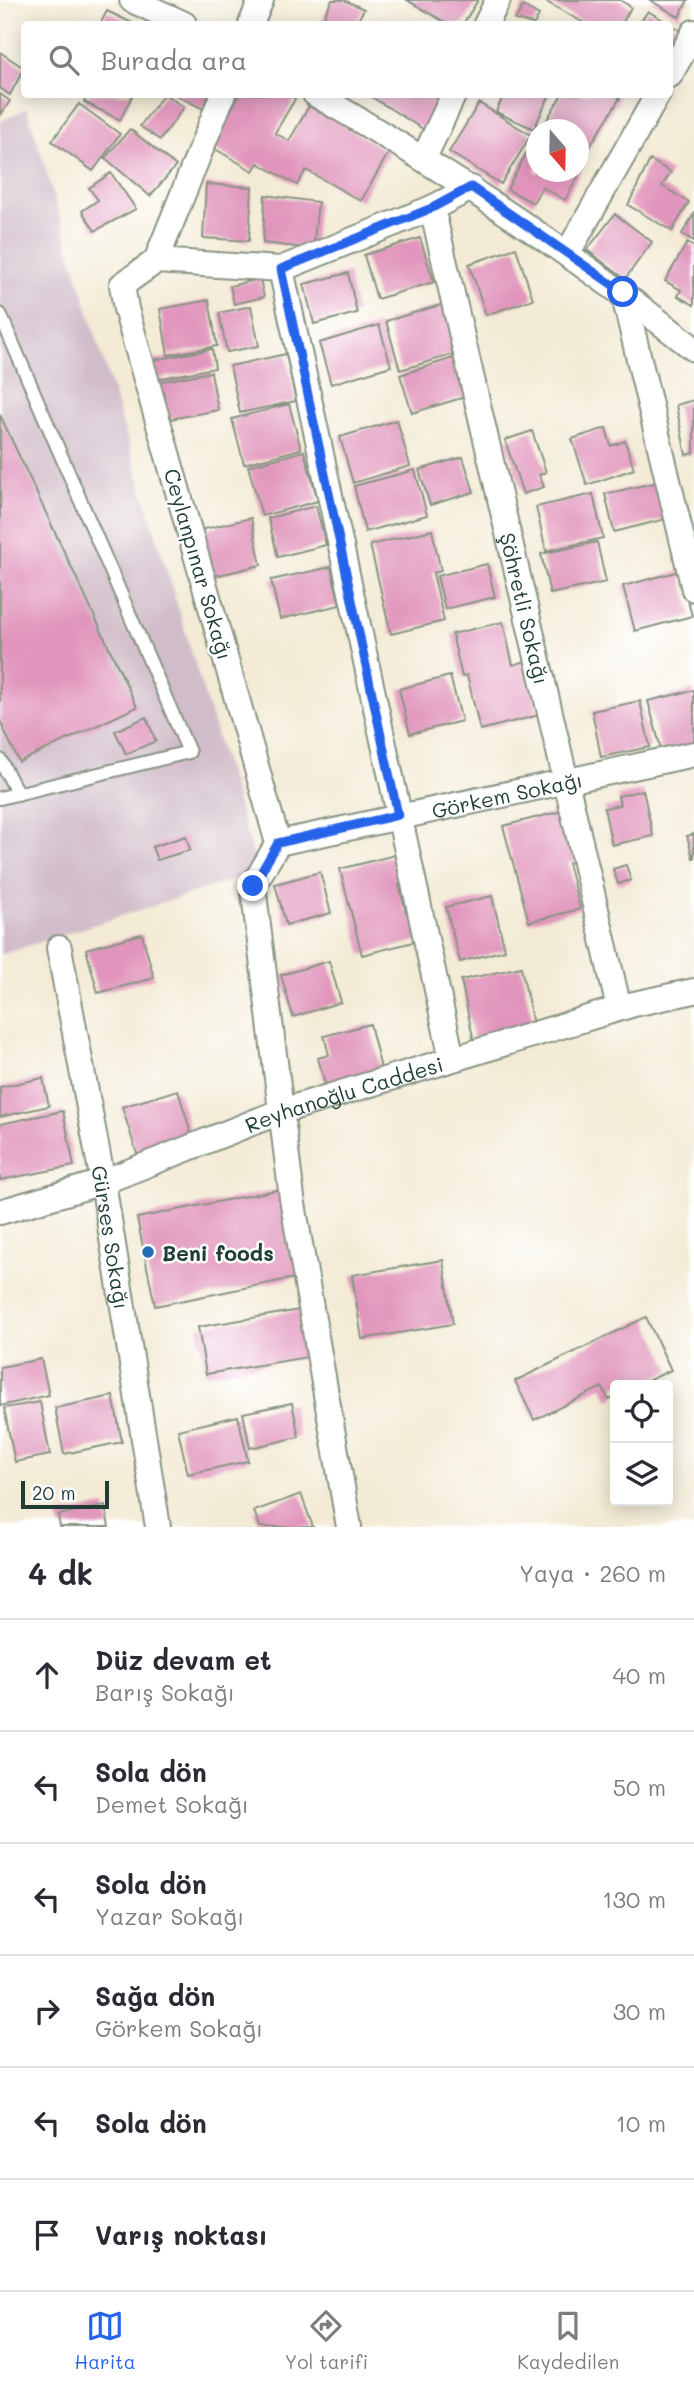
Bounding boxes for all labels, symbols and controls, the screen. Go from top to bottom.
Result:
search box [21,21,673,98]
icon: search [45,41,83,79]
text: Burada ara [101,43,247,77]
north arrow [526,119,589,182]
route start [607,276,638,307]
street label: Ceylanpınar Sokağı [159,465,239,663]
street label: Şöhretli Sokağı [495,530,556,687]
street label: Görkem Sokağı [429,765,585,823]
route end [237,870,268,901]
street label: Reyhanoğlu Caddesi [241,1049,446,1138]
street label: Gürses Sokağı [87,1163,137,1311]
place label: Beni foods [162,1239,274,1266]
marker: Beni foods [140,1244,156,1260]
map controls [610,1380,673,1506]
button: locate [610,1380,673,1443]
button: layers [610,1443,673,1506]
scale bar [21,1478,108,1510]
text: 20 m [32,1480,76,1505]
text: 4 dk [28,1553,93,1593]
text: Yaya · 260 m [519,1558,666,1588]
text: Düz devam et [95,1643,272,1677]
icon: ahead [28,1656,66,1694]
text: 40 m [613,1660,666,1690]
text: Barış Sokağı [95,1677,235,1707]
text: Sola dön [95,1755,207,1789]
icon: left [28,1768,66,1806]
text: 50 m [613,1772,666,1802]
text: Demet Sokağı [95,1789,249,1819]
text: Sola dön [95,1867,207,1901]
icon: left [28,1880,66,1918]
text: 130 m [602,1884,666,1914]
text: Yazar Sokağı [95,1901,244,1931]
text: Sağa dön [95,1979,215,2013]
icon: right [28,1992,66,2030]
text: 30 m [613,1996,666,2026]
text: Görkem Sokağı [95,2013,263,2043]
icon: left [28,2104,66,2142]
text: Sola dön [95,2106,207,2140]
text: 10 m [616,2108,666,2138]
icon: arrive [28,2216,66,2254]
text: Varış noktası [95,2218,268,2252]
tab: Harita [75,2307,136,2374]
tab: Yol tarifi [285,2307,368,2374]
tab: Kaydedilen [517,2307,619,2374]

